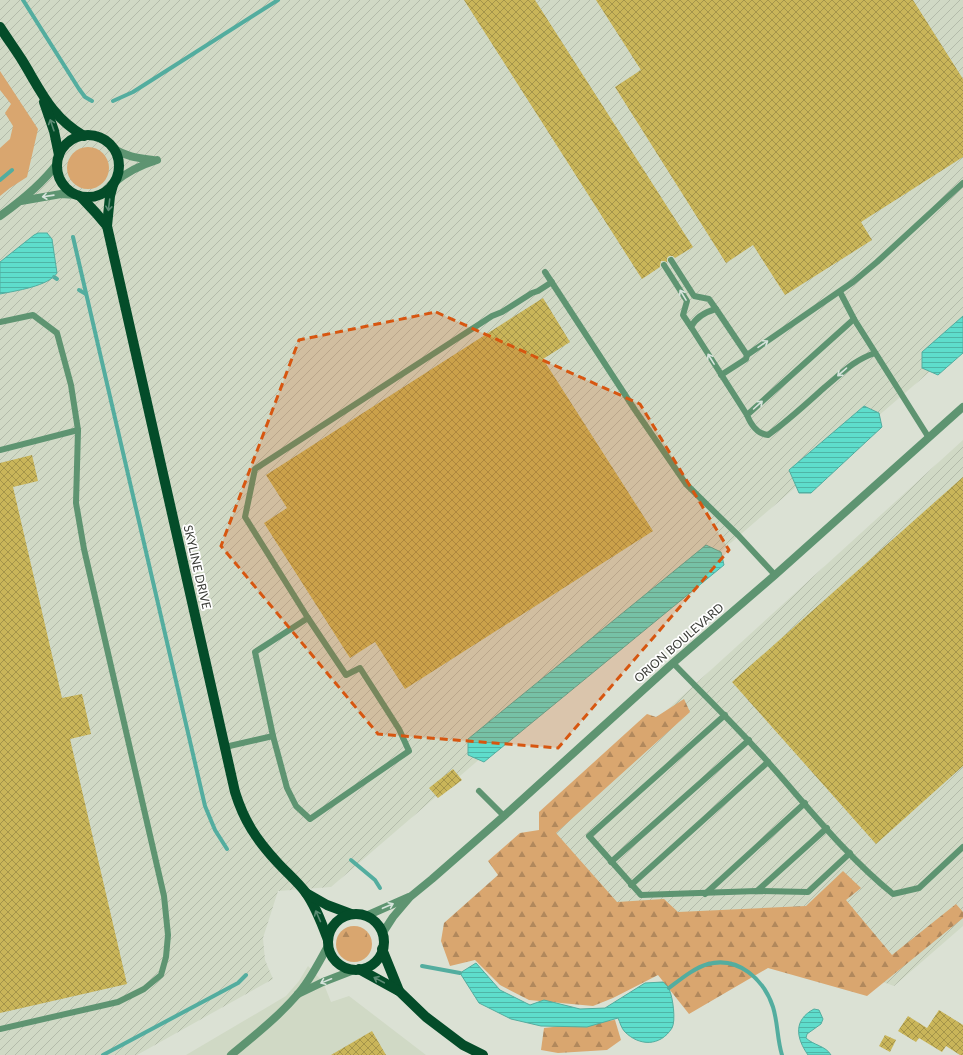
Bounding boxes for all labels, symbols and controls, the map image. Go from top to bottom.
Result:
one-way arrow [47,119,55,131]
one-way arrow [42,192,55,200]
one-way arrow [105,198,113,211]
one-way arrow [679,289,687,301]
one-way arrow [757,340,768,348]
one-way arrow [707,354,715,365]
one-way arrow [837,368,848,377]
one-way arrow [753,400,763,409]
street label: SKYLINE DRIVE [181,523,214,610]
street label: ORION BOULEVARD [631,600,727,686]
one-way arrow [381,902,393,909]
one-way arrow [314,910,321,922]
one-way arrow [373,976,385,984]
one-way arrow [320,978,332,986]

